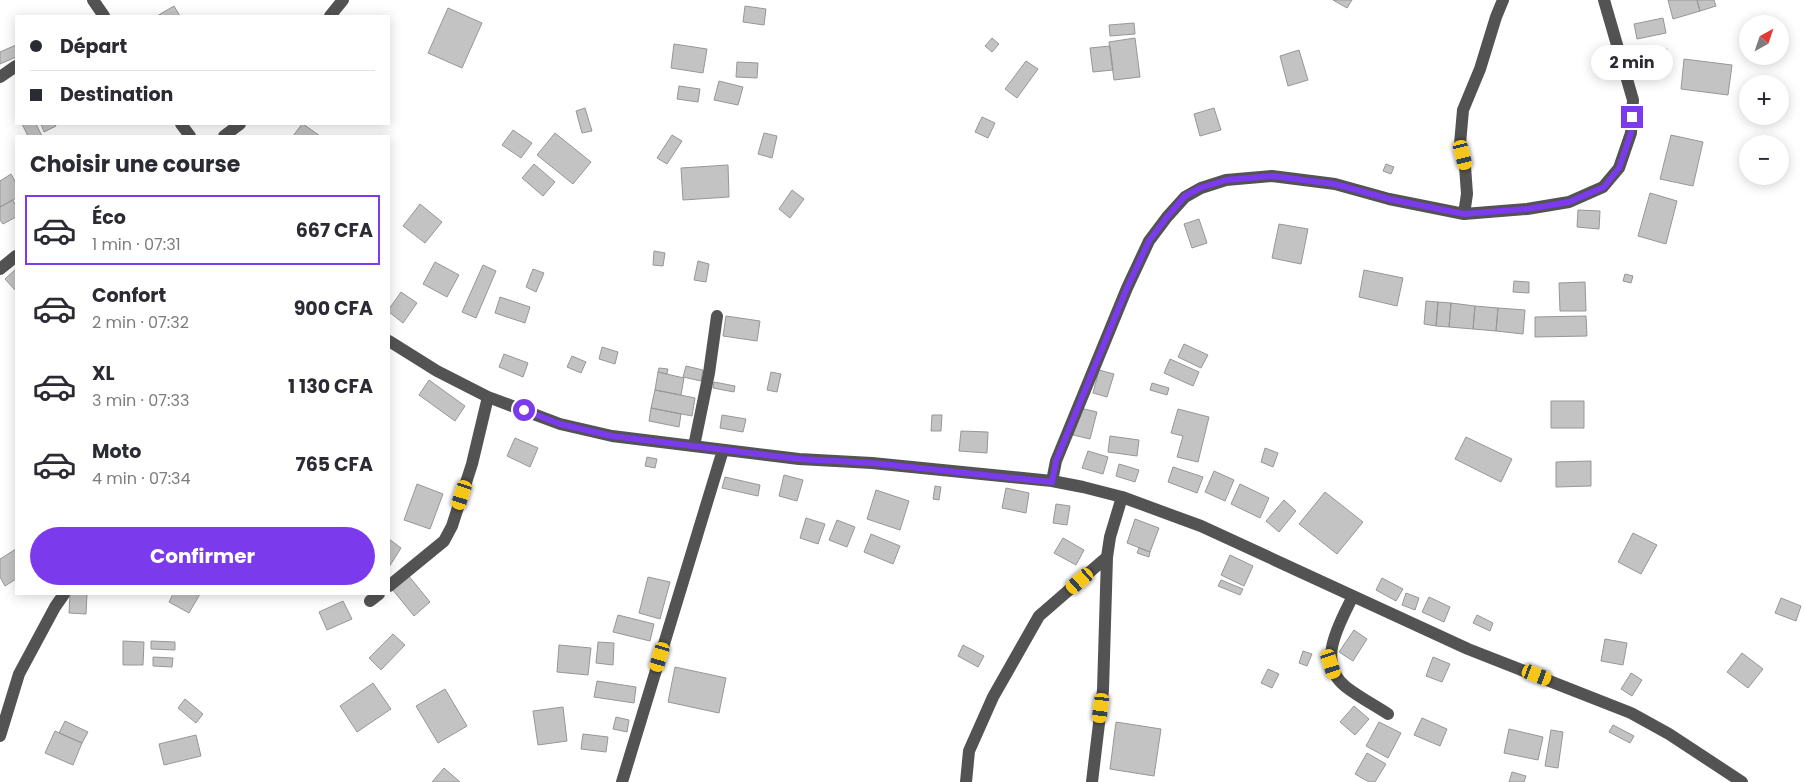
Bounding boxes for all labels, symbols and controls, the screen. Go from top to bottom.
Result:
north arrow [1739,15,1789,65]
map controls [1739,15,1789,185]
text: Départ [60,33,127,60]
callout: 2 min [1591,44,1673,80]
text: 2 min [1610,51,1654,74]
button: + [1739,75,1789,125]
text: Destination [60,81,173,108]
route end [1621,106,1643,128]
button: − [1739,135,1789,185]
car [1452,139,1473,171]
text: Choisir une course [30,149,240,180]
text: Éco [92,204,126,231]
icon: car [32,208,77,253]
text: 667 CFA [296,217,373,244]
text: 1 min · 07:31 [92,233,181,256]
text: Confort [92,282,166,309]
icon: car [32,286,77,331]
text: 900 CFA [294,295,373,322]
text: 2 min · 07:32 [92,311,189,334]
text: XL [92,360,115,387]
icon: car [32,364,77,409]
text: 1 130 CFA [288,373,373,400]
text: 3 min · 07:33 [92,389,189,412]
route start [513,399,535,421]
text: Moto [92,438,141,465]
icon: car [32,442,77,487]
text: 765 CFA [295,451,373,478]
text: 4 min · 07:34 [92,467,191,490]
car [450,478,473,512]
button: Confirmer [30,527,375,585]
car [1063,565,1096,597]
car [648,640,671,674]
car [1319,647,1342,681]
car [1520,663,1553,687]
car [1091,692,1110,724]

